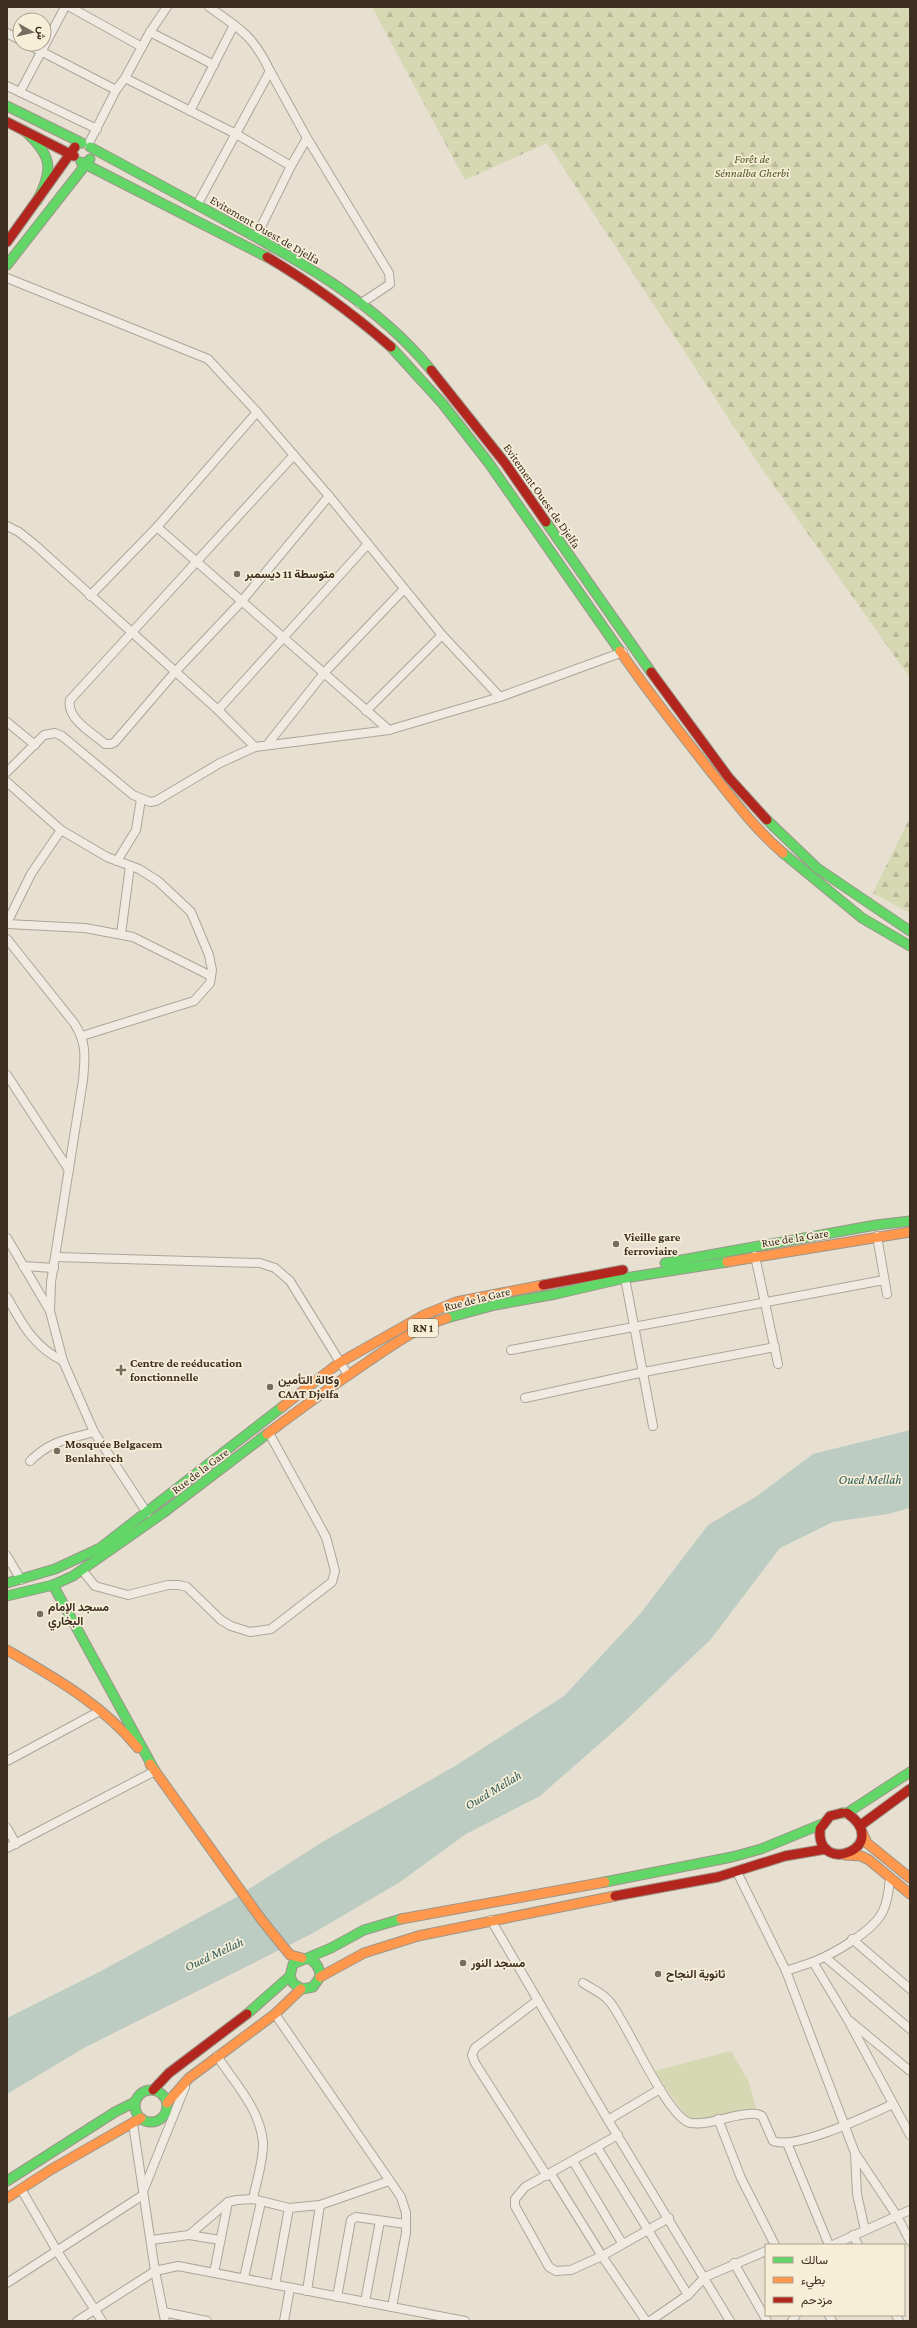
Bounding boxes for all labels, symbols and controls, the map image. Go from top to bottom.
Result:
north arrow [12,12,52,52]
text: ش [34,26,49,41]
park label: Forêt de Sénnalba Gherbi [715,152,790,180]
street label: Evitement Ouest de Djelfa [208,193,323,267]
street label: Evitement Ouest de Djelfa [501,441,584,551]
place label: متوسطة 11 ديسمبر [244,567,335,582]
marker: متوسطة 11 ديسمبر [232,569,242,579]
street label: Rue de la Gare [761,1226,829,1250]
place label: Vieille gare ferroviaire [623,1230,681,1258]
marker: Vieille gare ferroviaire [611,1239,621,1249]
street label: Rue de la Gare [442,1284,512,1314]
road number: RN 1 [408,1319,438,1337]
place label: Centre de reéducation fonctionnelle [130,1356,242,1384]
marker: Centre de reéducation fonctionnelle [115,1364,127,1376]
place label: وكالة التأمين CAAT Djelfa [278,1373,340,1401]
marker: وكالة التأمين CAAT Djelfa [265,1382,275,1392]
place label: Mosquée Belgacem Benlahrech [65,1437,163,1465]
street label: Rue de la Gare [169,1445,231,1497]
marker: Mosquée Belgacem Benlahrech [52,1446,62,1456]
water label: Oued Mellah [838,1472,902,1487]
place label: مسجد الإمام البخاري [48,1600,110,1631]
marker: مسجد الإمام البخاري [35,1609,45,1619]
water label: Oued Mellah [462,1767,524,1813]
water label: Oued Mellah [182,1934,246,1974]
place label: مسجد النور [470,1956,526,1971]
marker: مسجد النور [458,1958,468,1968]
place label: ثانوية النجاح [666,1967,725,1982]
marker: ثانوية النجاح [653,1969,663,1979]
legend [765,2244,905,2316]
text: سالك [801,2253,828,2267]
text: بطيء [801,2273,825,2290]
text: مزدحم [801,2293,832,2308]

